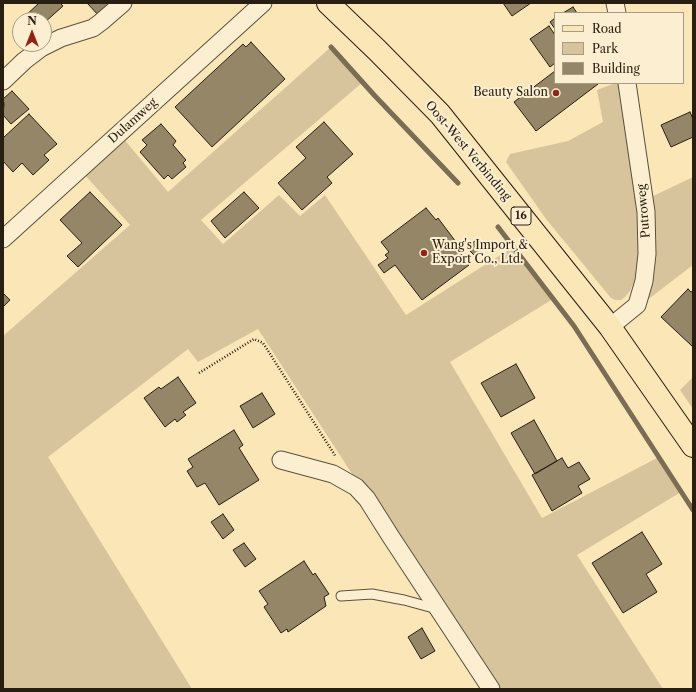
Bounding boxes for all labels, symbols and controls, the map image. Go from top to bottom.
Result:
north arrow [12,12,52,52]
legend [554,12,684,84]
text: N [27,14,37,28]
text: Road [592,21,622,36]
text: Park [592,41,618,56]
text: Building [592,61,640,76]
place label: Beauty Salon [473,86,548,100]
marker: Beauty Salon [551,88,561,98]
street label: Dulamweg [106,95,160,147]
street label: Oost-West Verbinding [422,98,514,204]
street label: Putroweg [634,183,654,239]
road number: 16 [511,207,531,225]
place label: Wang's Import & Export Co., Ltd. [432,239,528,267]
marker: Wang's Import & Export Co., Ltd. [419,248,429,258]

